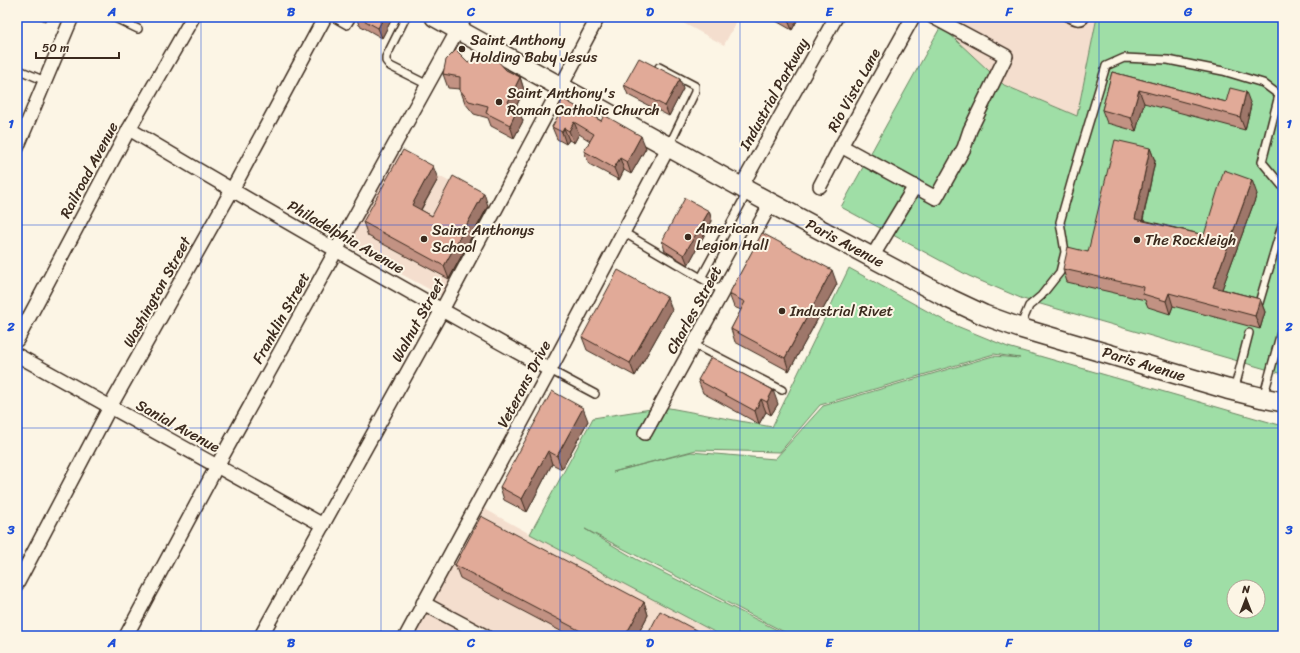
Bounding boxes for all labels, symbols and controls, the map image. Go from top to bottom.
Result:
text: A [107,0,116,23]
text: B [287,0,296,23]
text: C [466,0,476,23]
text: D [646,0,654,23]
text: E [825,0,834,23]
text: F [1004,0,1013,23]
text: G [1183,0,1193,23]
place label: Saint Anthony Holding Baby Jesus [470,27,597,70]
street label: Industrial Parkway [732,33,816,156]
scale bar [36,34,119,60]
text: 50 m [42,37,69,59]
street label: Rio Vista Lane [820,43,888,137]
marker: Saint Anthony Holding Baby Jesus [457,44,467,54]
place label: Saint Anthony's Roman Catholic Church [507,80,660,123]
marker: Saint Anthony's Roman Catholic Church [494,97,504,107]
text: 1 [8,112,14,135]
text: 1 [1286,112,1292,135]
street label: Railroad Avenue [53,117,126,223]
street label: Philadelphia Avenue [283,193,410,281]
street label: Paris Avenue [801,211,889,275]
place label: American Legion Hall [695,215,769,258]
place label: Saint Anthonys School [432,217,535,260]
place label: The Rockleigh [1145,227,1236,253]
street label: Washington Street [116,231,199,352]
marker: American Legion Hall [683,232,693,242]
marker: Saint Anthonys School [419,234,429,244]
marker: The Rockleigh [1132,235,1142,245]
street label: Charles Street [659,261,729,359]
street label: Franklin Street [245,267,317,369]
street label: Walnut Street [384,272,452,367]
place label: Industrial Rivet [789,298,894,324]
marker: Industrial Rivet [777,306,787,316]
text: 2 [6,315,15,338]
text: 2 [1284,315,1293,338]
street label: Veterans Drive [490,335,558,433]
street label: Paris Avenue [1099,339,1189,389]
street label: Sanial Avenue [131,392,225,460]
text: 3 [6,518,15,541]
text: 3 [1284,518,1293,541]
north arrow [1226,579,1266,619]
text: N [1241,580,1250,599]
text: A [107,631,116,653]
text: B [287,631,296,653]
text: C [466,631,476,653]
text: D [646,631,654,653]
text: E [825,631,834,653]
text: F [1004,631,1013,653]
text: G [1183,631,1193,653]

